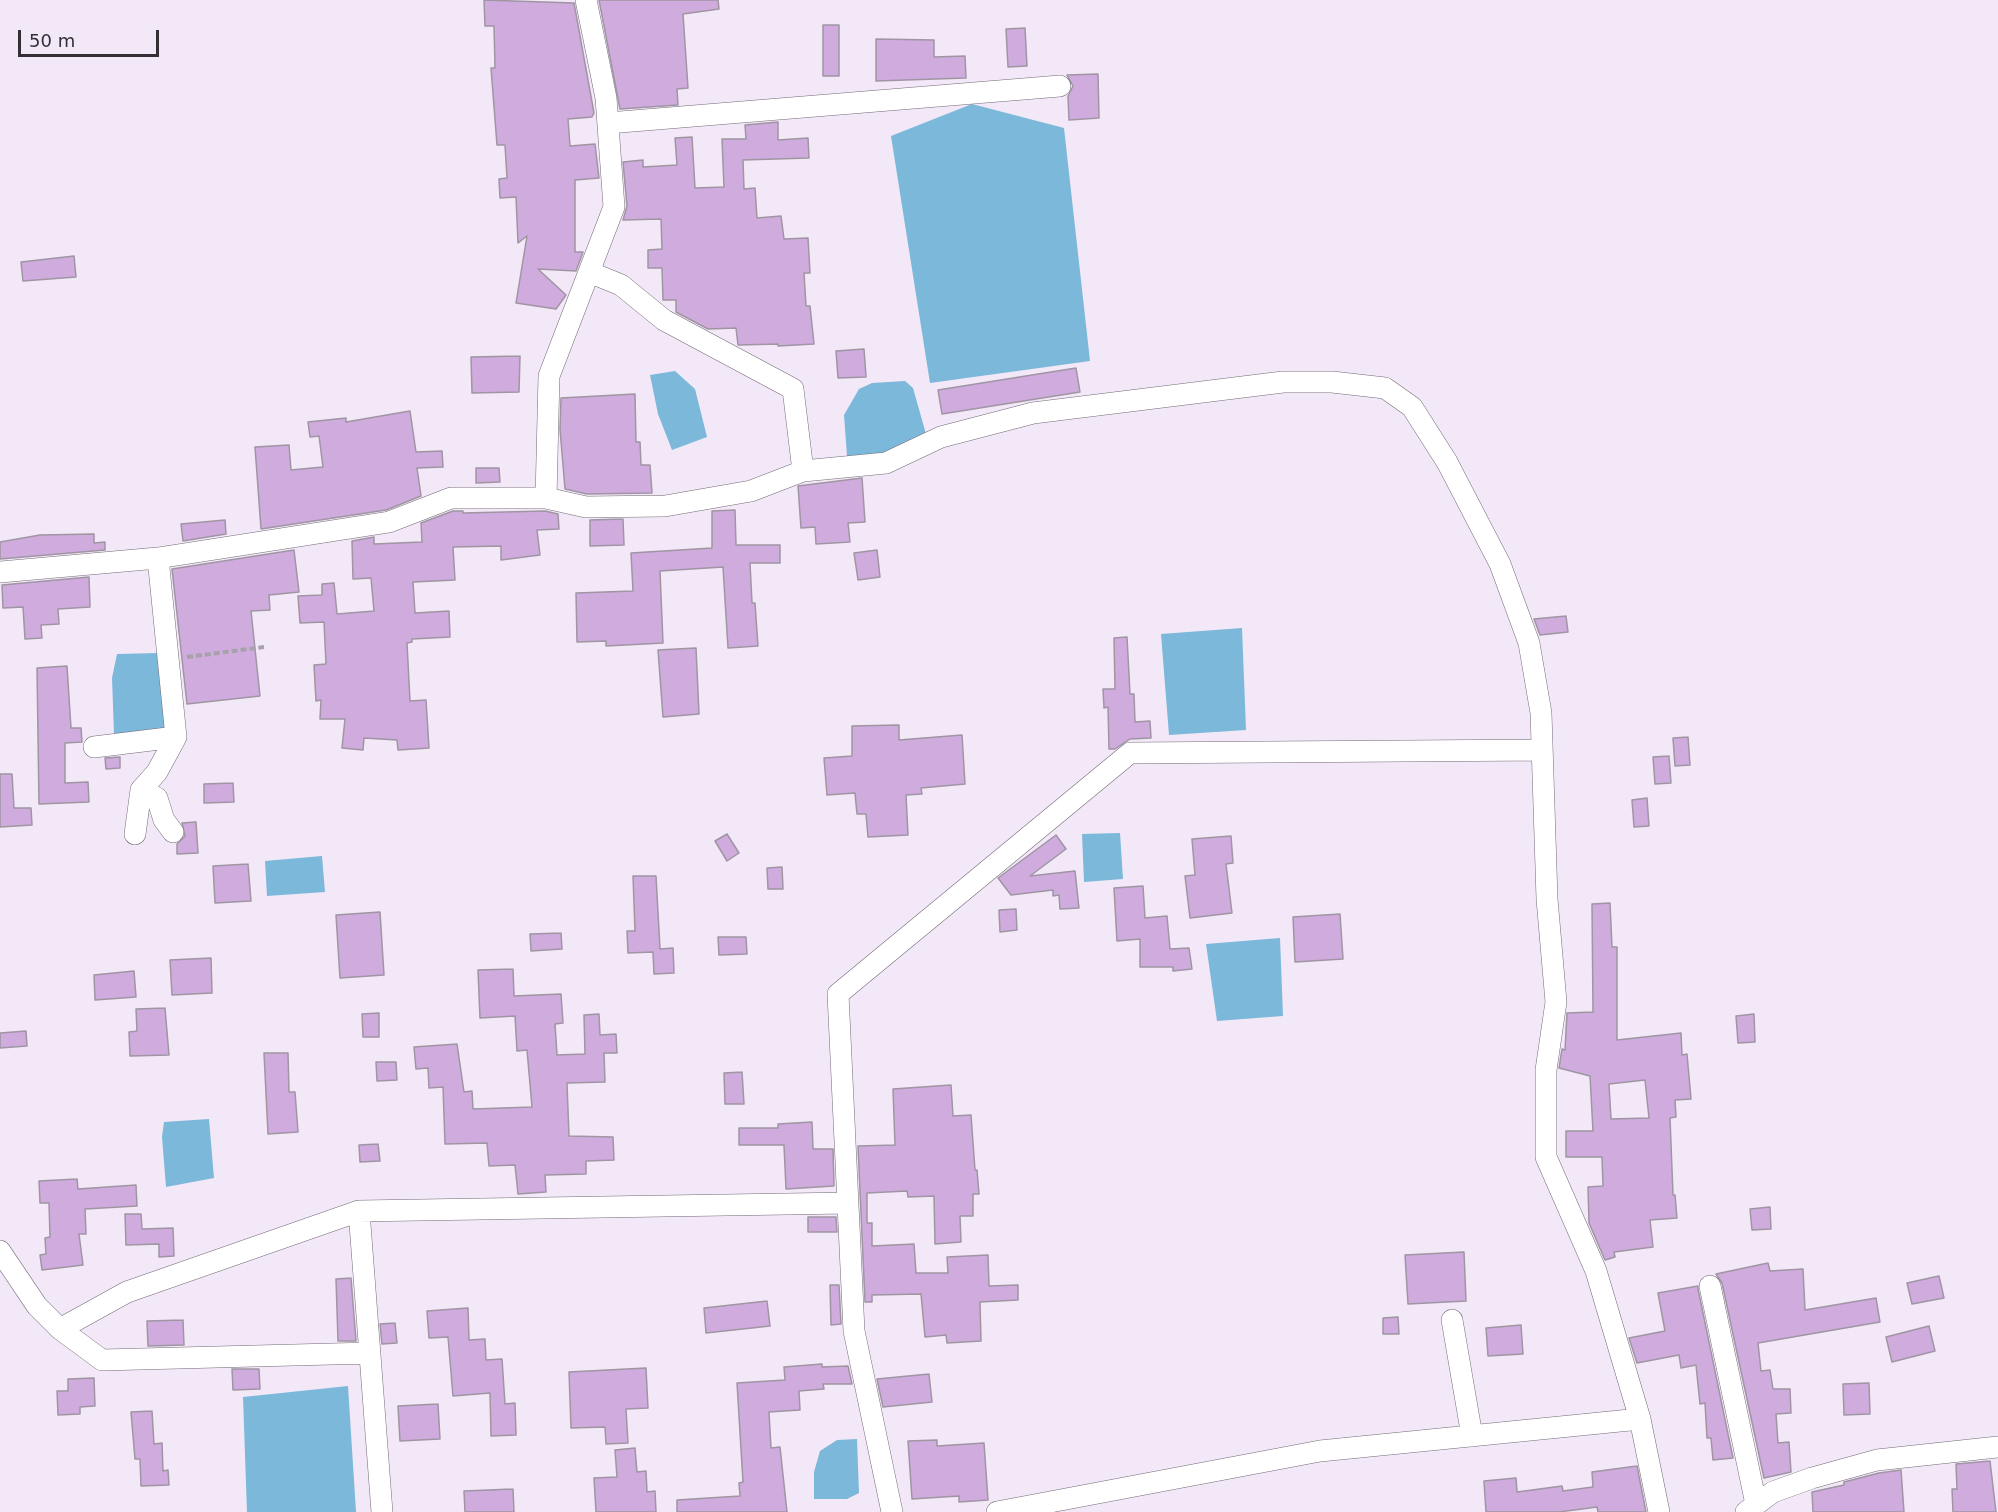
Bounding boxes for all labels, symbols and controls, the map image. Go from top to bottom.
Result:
scale bar [21,18,162,56]
text: 50 m [29,30,75,51]

